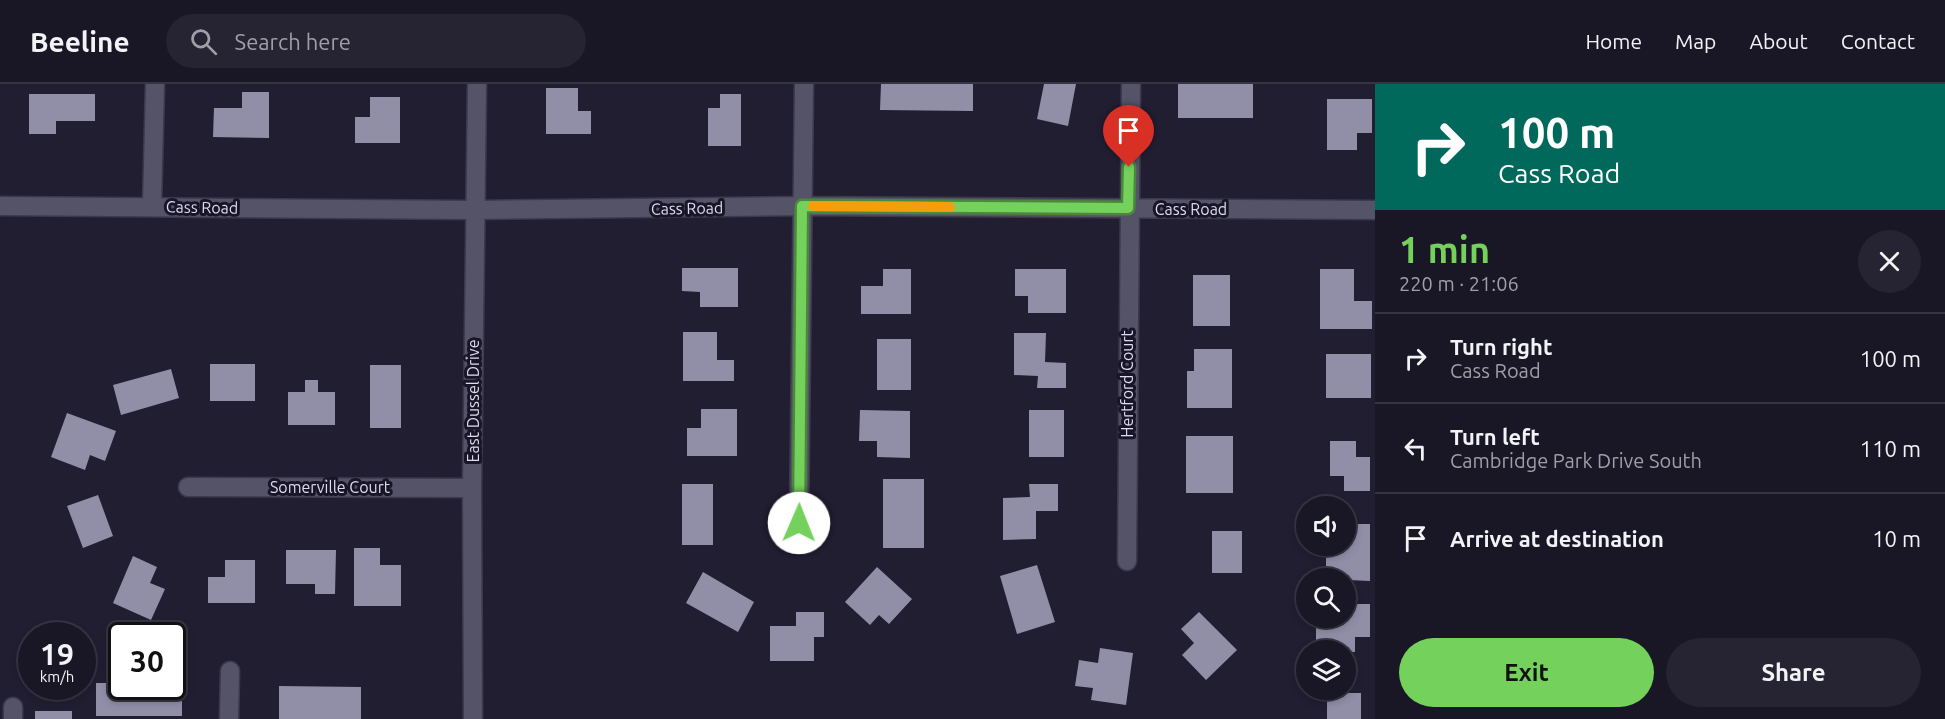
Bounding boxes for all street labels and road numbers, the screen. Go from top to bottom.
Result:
street label: Cass Road [166,197,238,217]
street label: Cass Road [651,198,723,218]
street label: Cass Road [1155,200,1227,218]
street label: Hertford Court [1118,330,1136,438]
street label: East Dussel Drive [464,340,482,462]
street label: Somerville Court [270,478,391,496]

